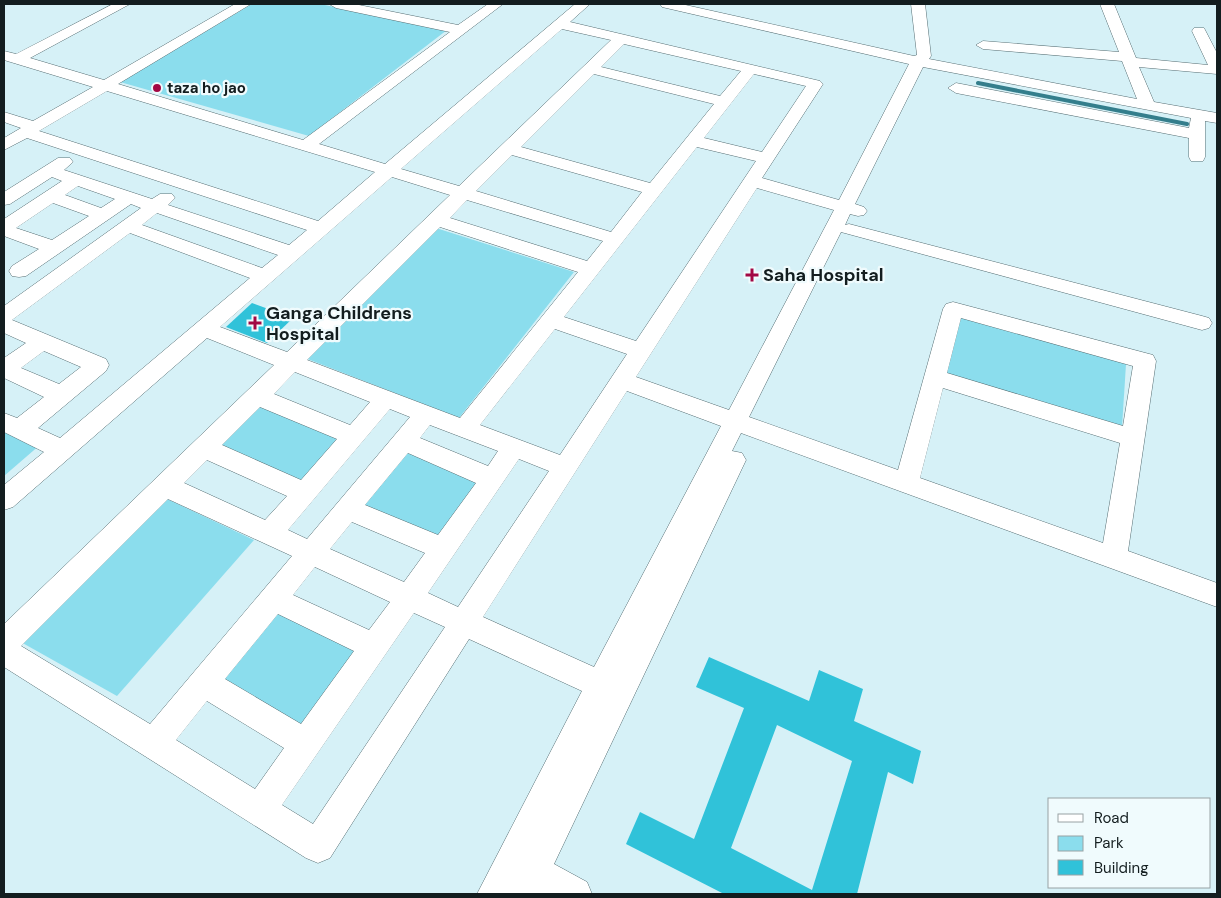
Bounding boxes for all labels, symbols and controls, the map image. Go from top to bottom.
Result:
place label: taza ho jao [167,78,246,98]
marker: taza ho jao [151,82,163,94]
place label: Saha Hospital [763,263,884,287]
marker: Saha Hospital [745,268,759,282]
place label: Ganga Childrens Hospital [266,301,412,346]
marker: Ganga Childrens Hospital [248,316,262,330]
legend [1048,798,1211,888]
text: Road [1094,808,1129,828]
text: Park [1094,833,1124,853]
text: Building [1094,858,1149,878]

